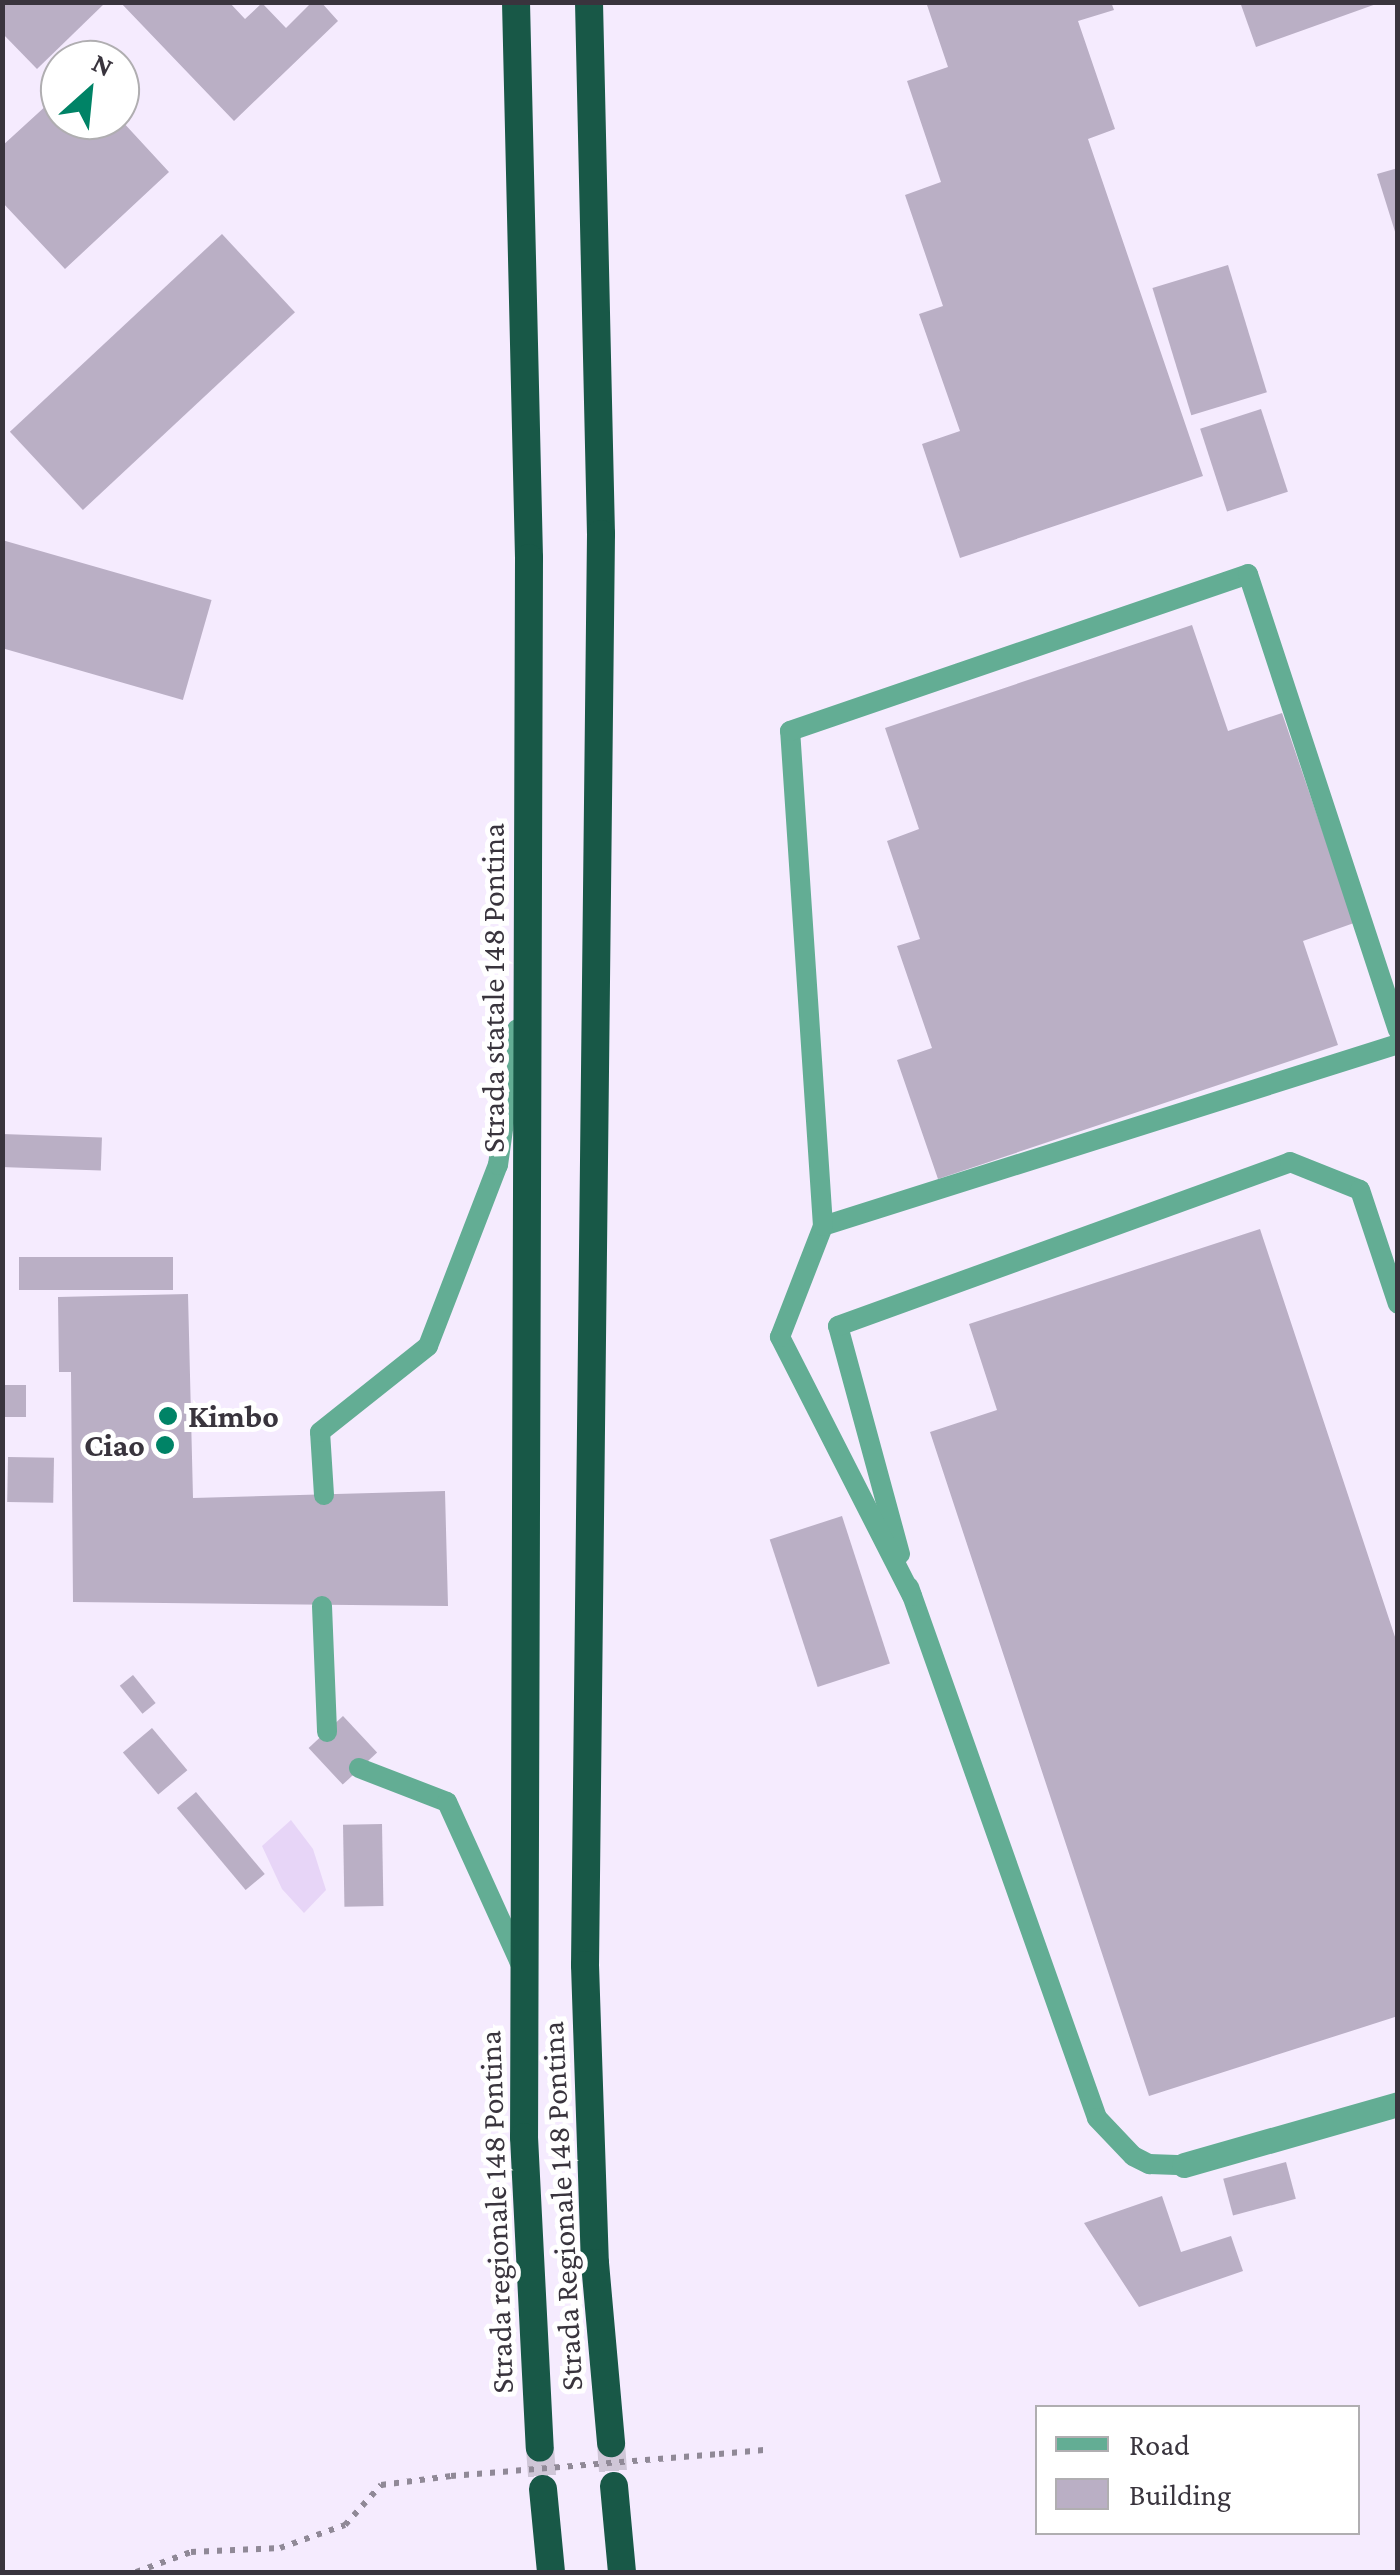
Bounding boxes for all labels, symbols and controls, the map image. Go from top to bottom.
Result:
north arrow [40,40,140,140]
text: N [87,46,118,83]
street label: Strada statale 148 Pontina [474,823,512,1153]
place label: Kimbo [188,1397,279,1435]
marker: Kimbo [157,1405,179,1427]
place label: Ciao [84,1426,145,1464]
marker: Ciao [154,1434,176,1456]
street label: Strada Regionale 148 Pontina [533,2020,591,2392]
street label: Strada regionale 148 Pontina [470,2030,522,2394]
legend [1035,2405,1360,2535]
text: Road [1129,2428,1190,2461]
text: Building [1129,2478,1231,2511]

